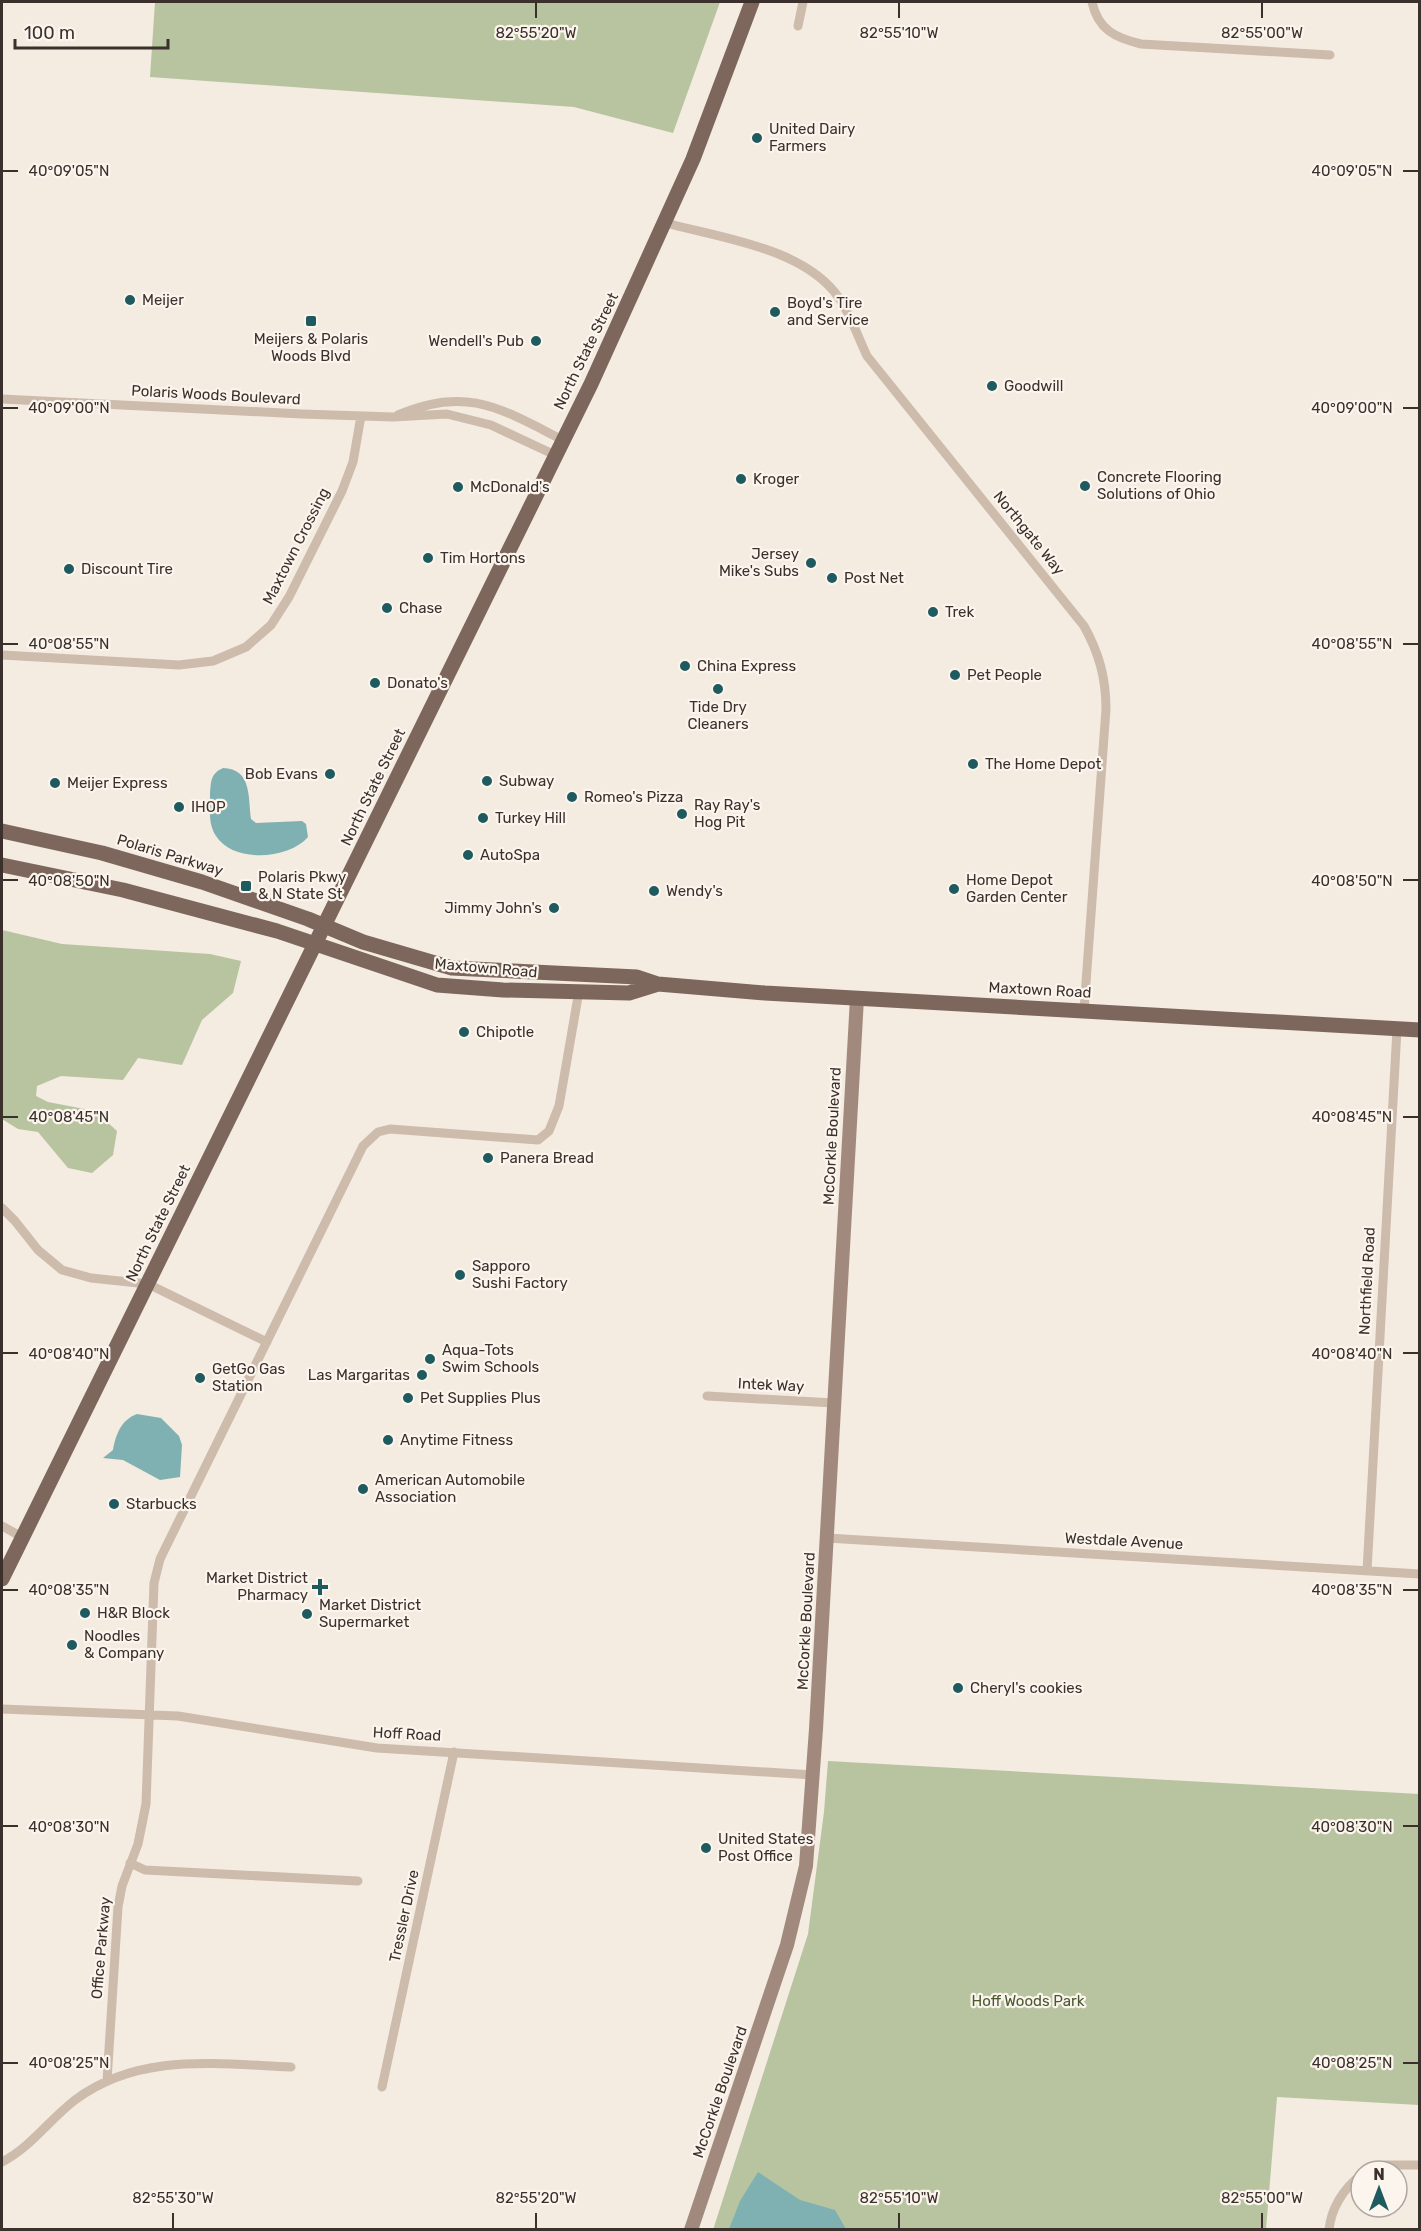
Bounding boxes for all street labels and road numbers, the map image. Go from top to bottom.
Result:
street label: North State Street [550,289,622,413]
street label: Polaris Woods Boulevard [131,382,301,408]
street label: Maxtown Crossing [259,485,333,607]
street label: Northgate Way [990,487,1068,579]
street label: North State Street [337,725,409,849]
street label: Polaris Parkway [115,830,225,880]
street label: Maxtown Road [434,955,538,981]
street label: Maxtown Road [988,978,1092,1002]
street label: McCorkle Boulevard [819,1067,845,1205]
street label: North State Street [122,1161,194,1285]
street label: Northfield Road [1355,1227,1379,1335]
street label: Intek Way [737,1374,805,1396]
street label: Westdale Avenue [1064,1529,1184,1553]
street label: McCorkle Boulevard [793,1552,819,1690]
street label: Hoff Road [372,1723,442,1745]
street label: Tressler Drive [385,1868,423,1964]
street label: Office Parkway [88,1896,114,2000]
street label: McCorkle Boulevard [689,2024,751,2160]

